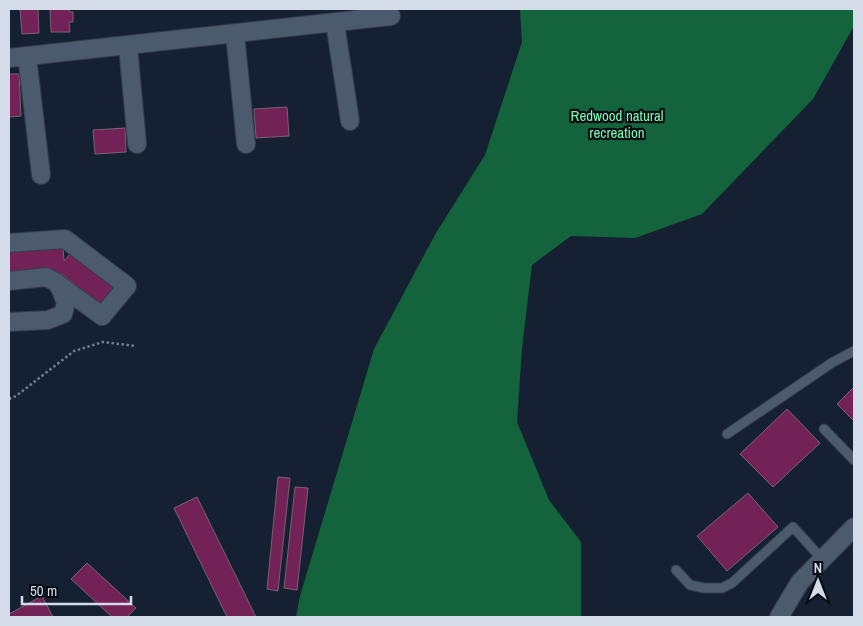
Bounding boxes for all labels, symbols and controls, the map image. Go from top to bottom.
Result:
park label: Redwood natural recreation [571,105,664,143]
north arrow [793,556,843,606]
text: N [814,559,822,577]
scale bar [22,574,131,606]
text: 50 m [30,580,57,601]

